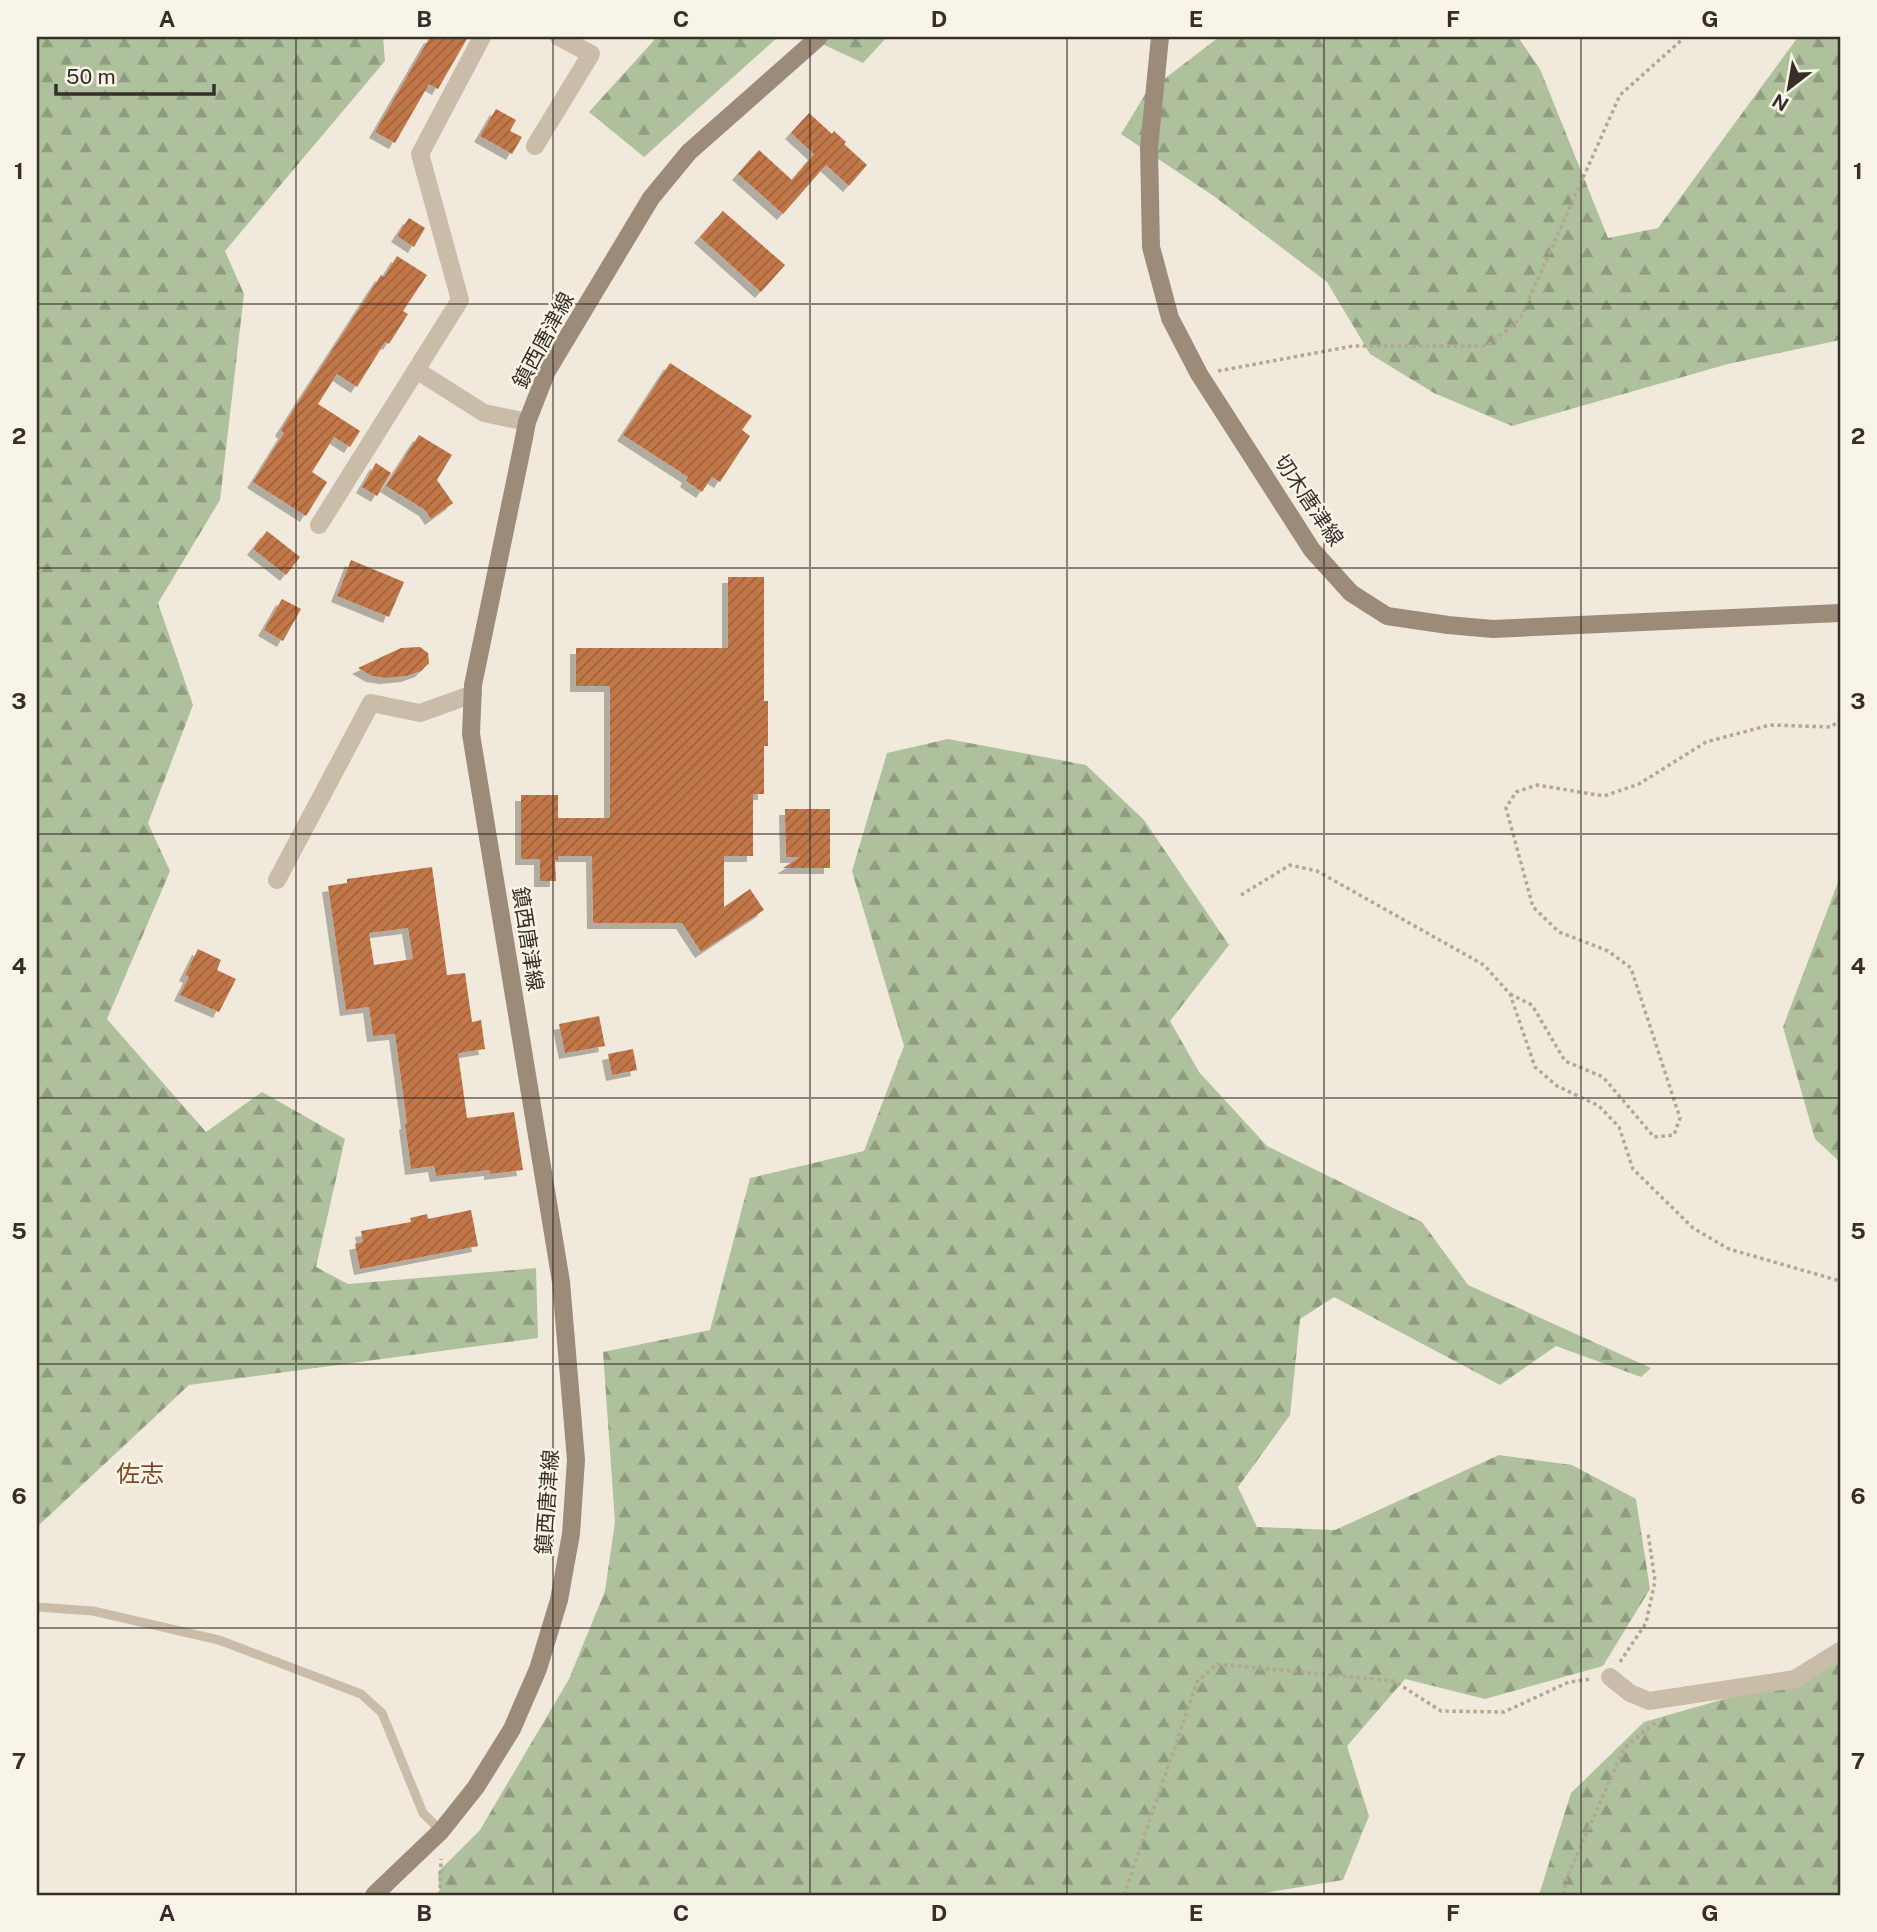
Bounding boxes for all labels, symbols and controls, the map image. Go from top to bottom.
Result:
text: A [159,5,176,32]
text: B [416,5,432,32]
text: C [673,5,689,32]
text: D [931,5,947,32]
text: E [1189,5,1203,32]
text: F [1446,5,1460,32]
text: G [1701,5,1719,32]
scale bar [56,52,214,96]
north arrow [1755,52,1825,122]
text: 50 m [66,64,116,89]
text: N [1768,89,1792,116]
text: 1 [14,157,24,184]
text: 1 [1853,157,1863,184]
street label: 鎮西唐津線 [507,288,579,392]
text: 2 [12,422,26,449]
text: 2 [1851,422,1865,449]
street label: 切木唐津線 [1269,449,1349,551]
text: 3 [11,687,27,714]
text: 3 [1850,687,1866,714]
street label: 鎮西唐津線 [507,885,549,993]
text: 4 [11,952,27,979]
text: 4 [1850,952,1866,979]
text: 5 [11,1217,27,1244]
text: 5 [1850,1217,1866,1244]
street label: 鎮西唐津線 [531,1449,563,1555]
district label: 佐志 [116,1459,164,1487]
text: 6 [11,1482,27,1509]
text: 6 [1850,1482,1866,1509]
text: 7 [12,1747,26,1774]
text: 7 [1851,1747,1865,1774]
text: A [159,1899,176,1926]
text: B [416,1899,432,1926]
text: C [673,1899,689,1926]
text: D [931,1899,947,1926]
text: E [1189,1899,1203,1926]
text: F [1446,1899,1460,1926]
text: G [1701,1899,1719,1926]

